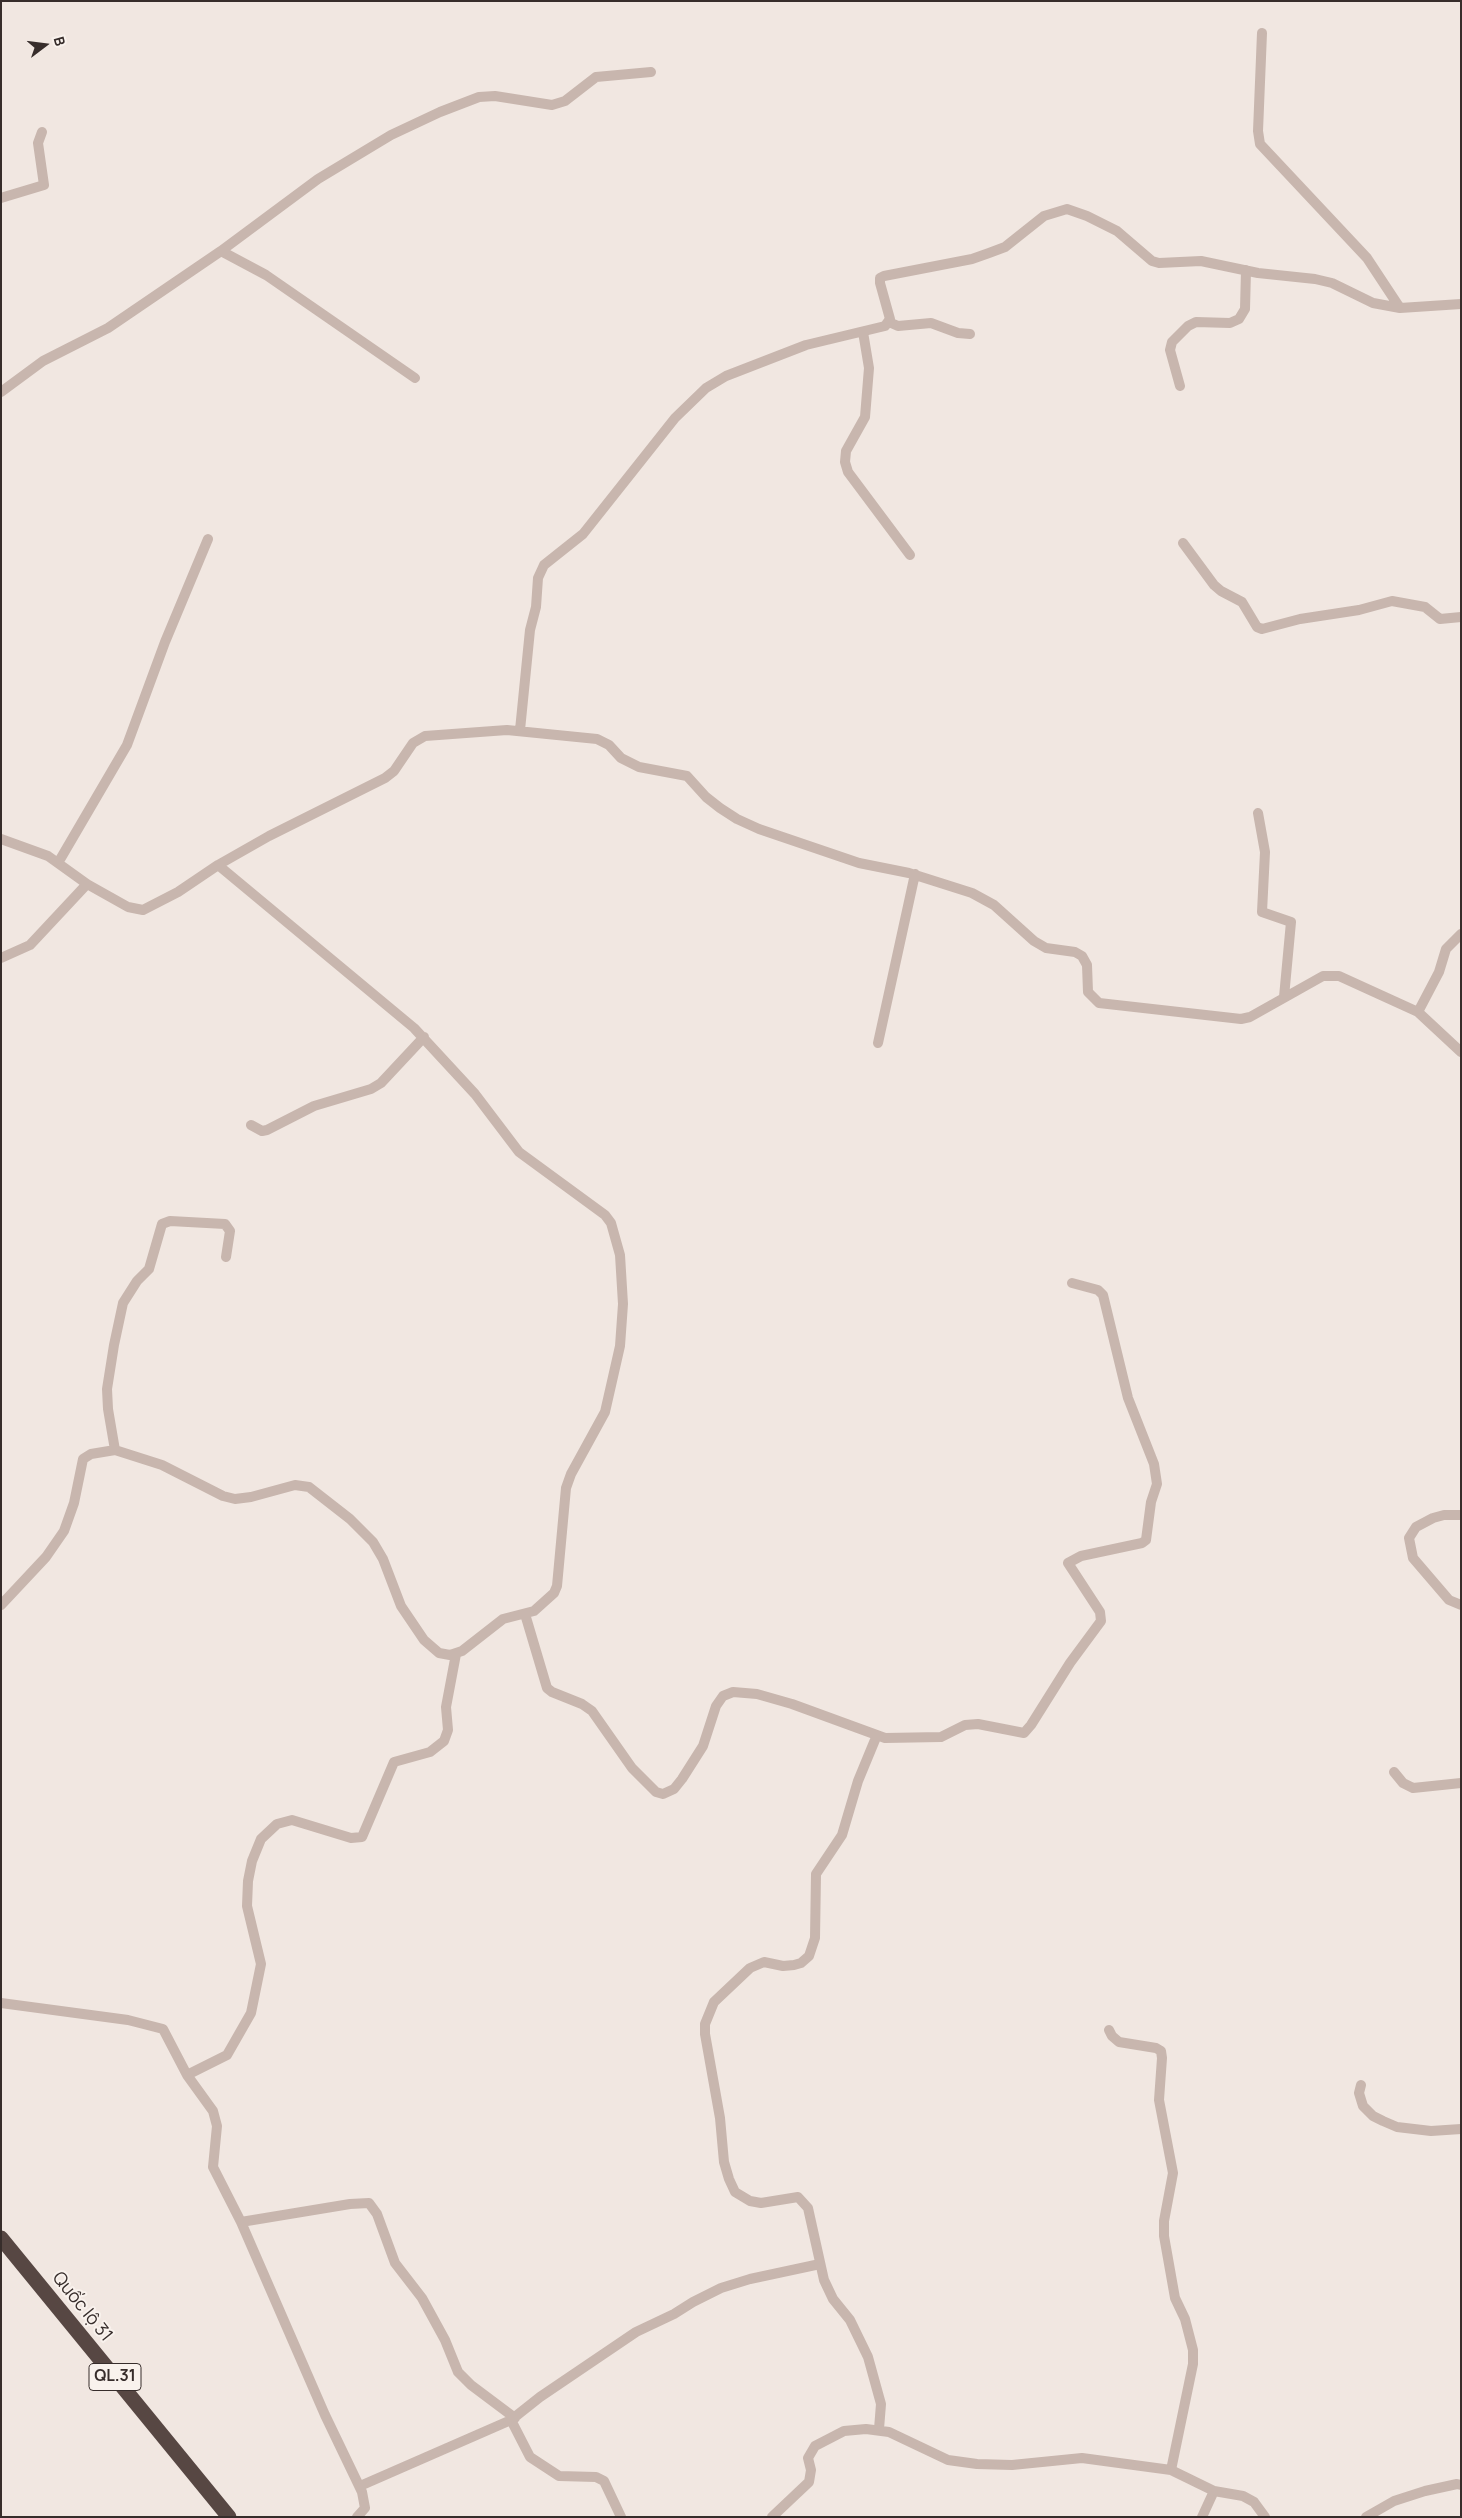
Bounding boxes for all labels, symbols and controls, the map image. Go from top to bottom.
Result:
north arrow [20,20,70,70]
text: B [50,34,70,48]
street label: Quốc lộ 31 [47,2268,117,2346]
road number: QL.31 [89,2364,141,2390]

